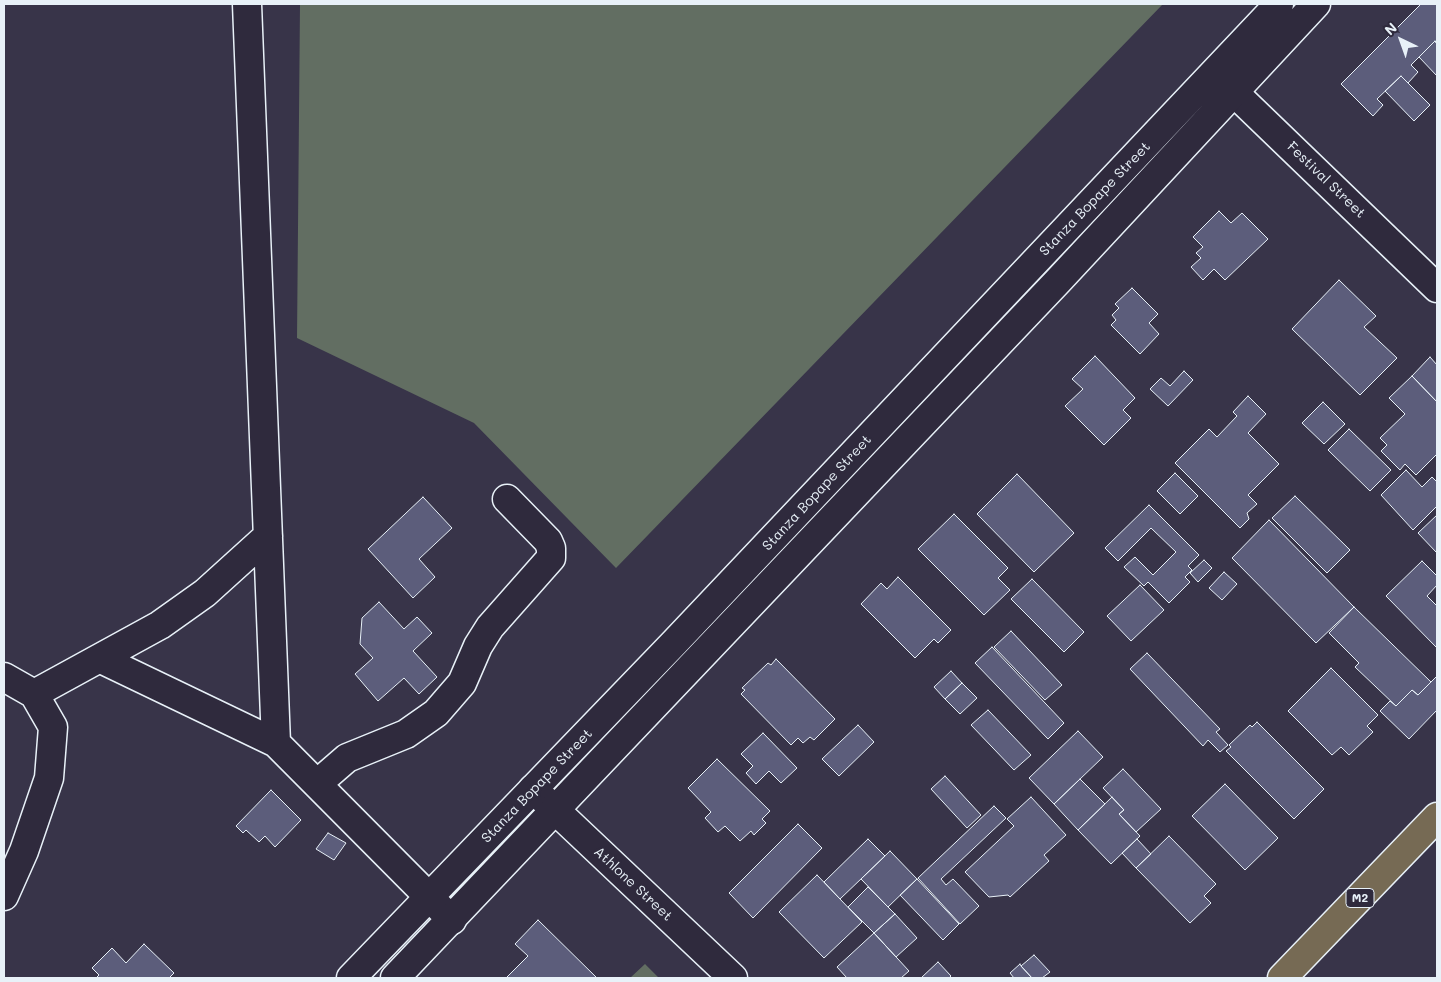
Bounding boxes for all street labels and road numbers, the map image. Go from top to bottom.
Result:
street label: Stanza Bopape Street [1036,138,1154,260]
street label: Festival Street [1283,138,1369,222]
street label: Stanza Bopape Street [759,432,875,554]
street label: Stanza Bopape Street [478,725,596,847]
street label: Athlone Street [590,843,676,925]
road number: M2 [1346,888,1374,908]

